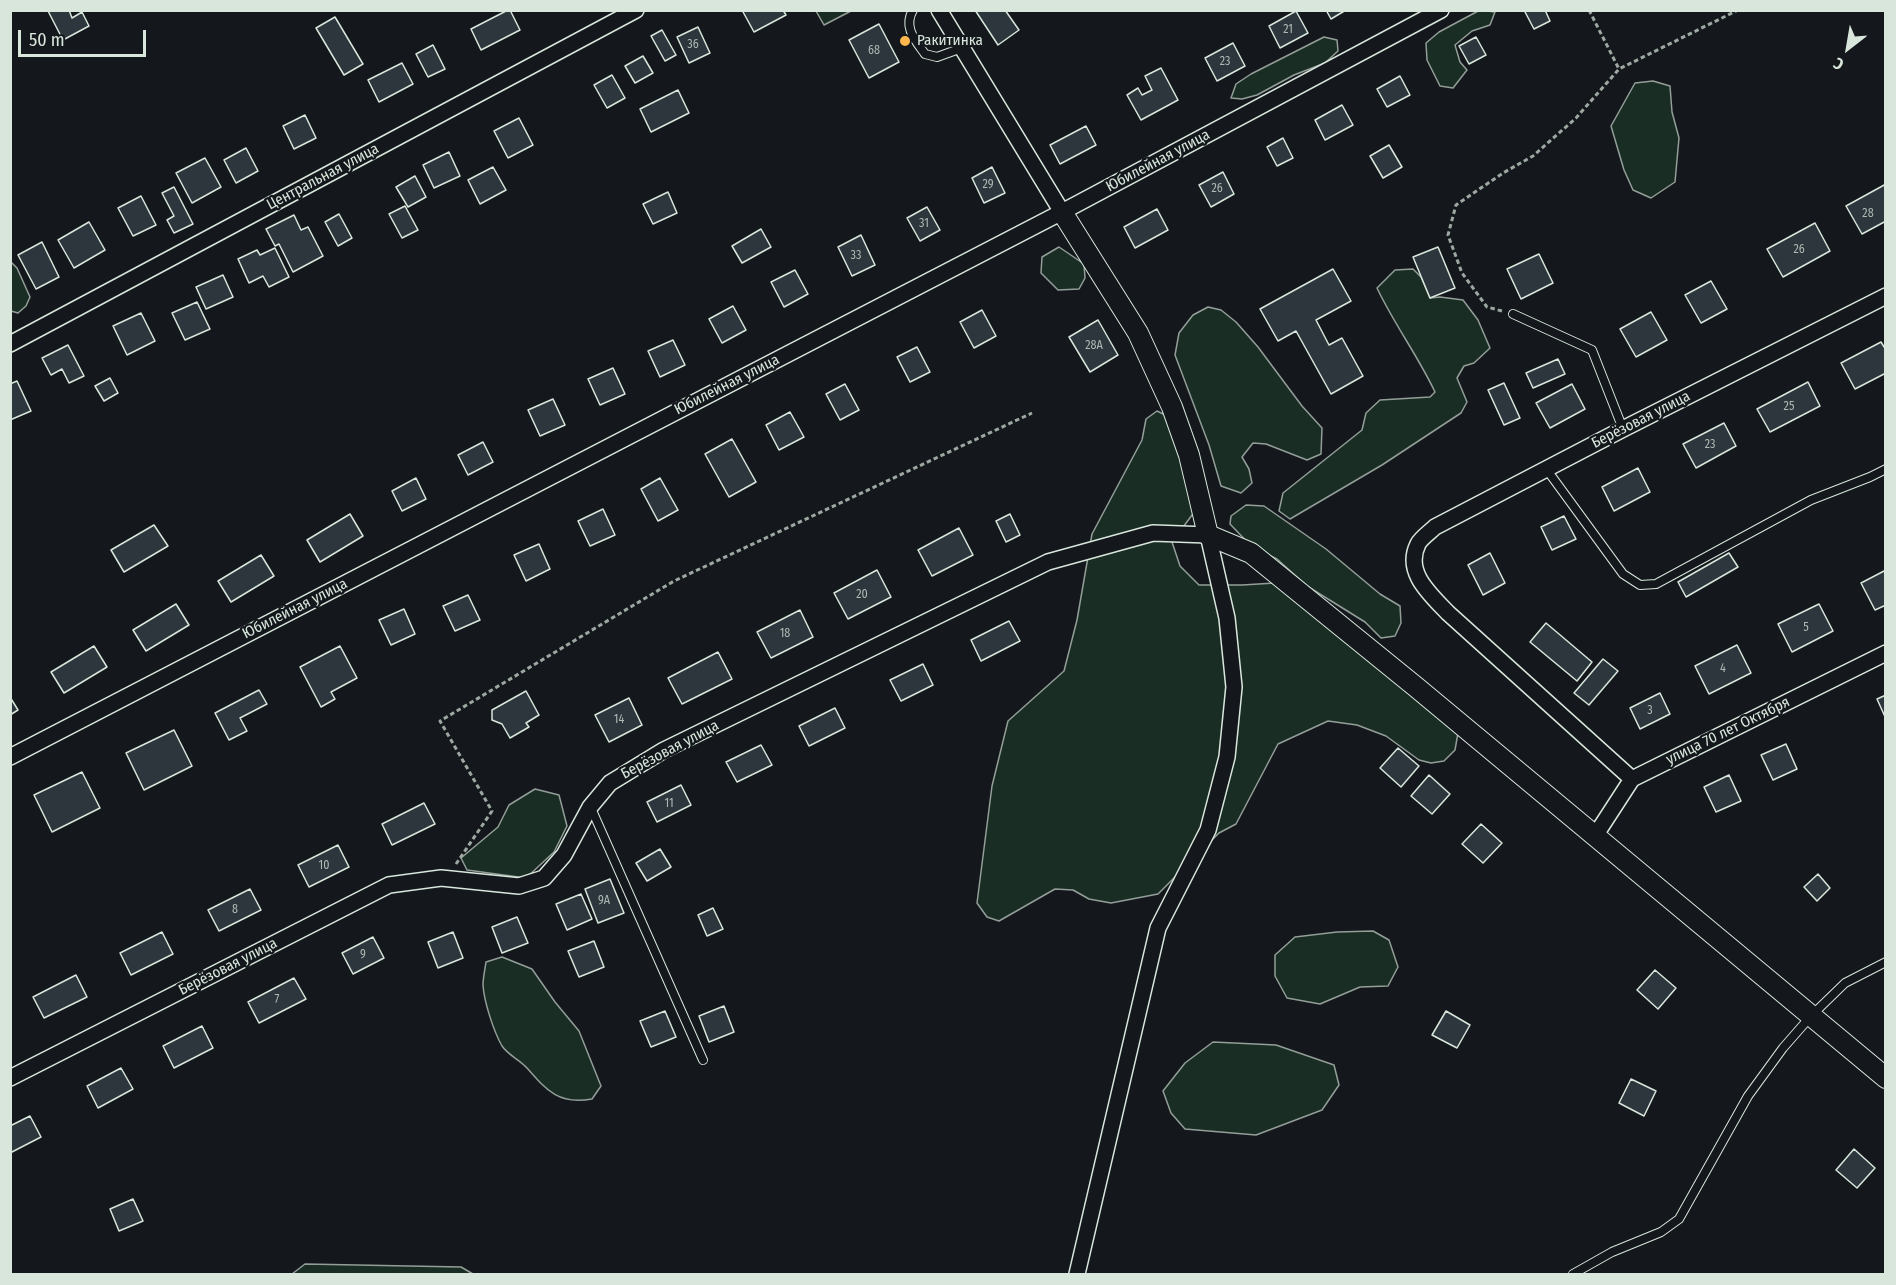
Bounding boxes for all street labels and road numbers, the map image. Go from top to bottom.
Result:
street label: Юбилейная улица [1103,126,1213,196]
street label: Центральная улица [264,140,382,214]
street label: Юбилейная улица [672,351,782,419]
street label: Берёзовая улица [1589,387,1693,453]
street label: Юбилейная улица [240,575,350,643]
street label: улица 70 лет Октября [1663,693,1793,769]
street label: Берёзовая улица [618,717,722,783]
street label: Берёзовая улица [176,934,280,1000]

